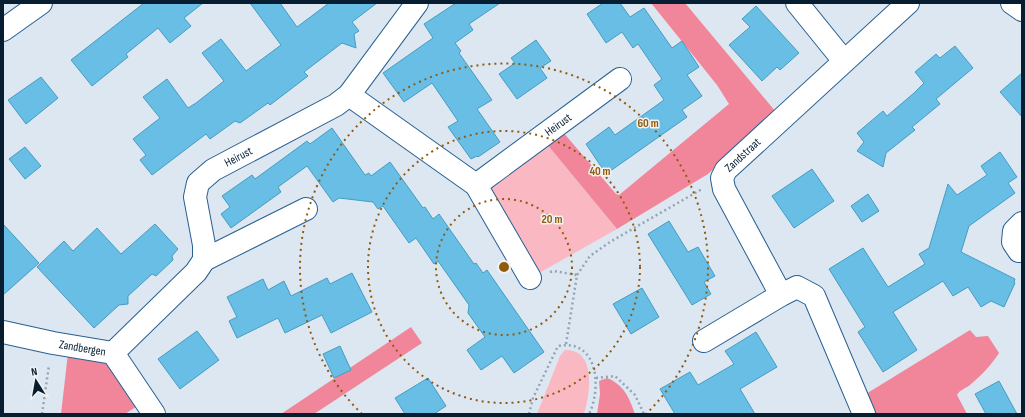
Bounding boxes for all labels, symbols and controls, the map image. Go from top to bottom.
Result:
street label: Heirust [542,110,575,139]
text: 60 m [637,116,659,131]
street label: Zandstraat [721,134,764,175]
street label: Heirust [222,143,255,170]
text: 40 m [589,164,611,179]
text: 20 m [542,212,562,227]
centre of rings [497,260,511,274]
street label: Zandbergen [58,337,107,359]
north arrow [16,361,56,401]
text: N [30,365,38,379]

